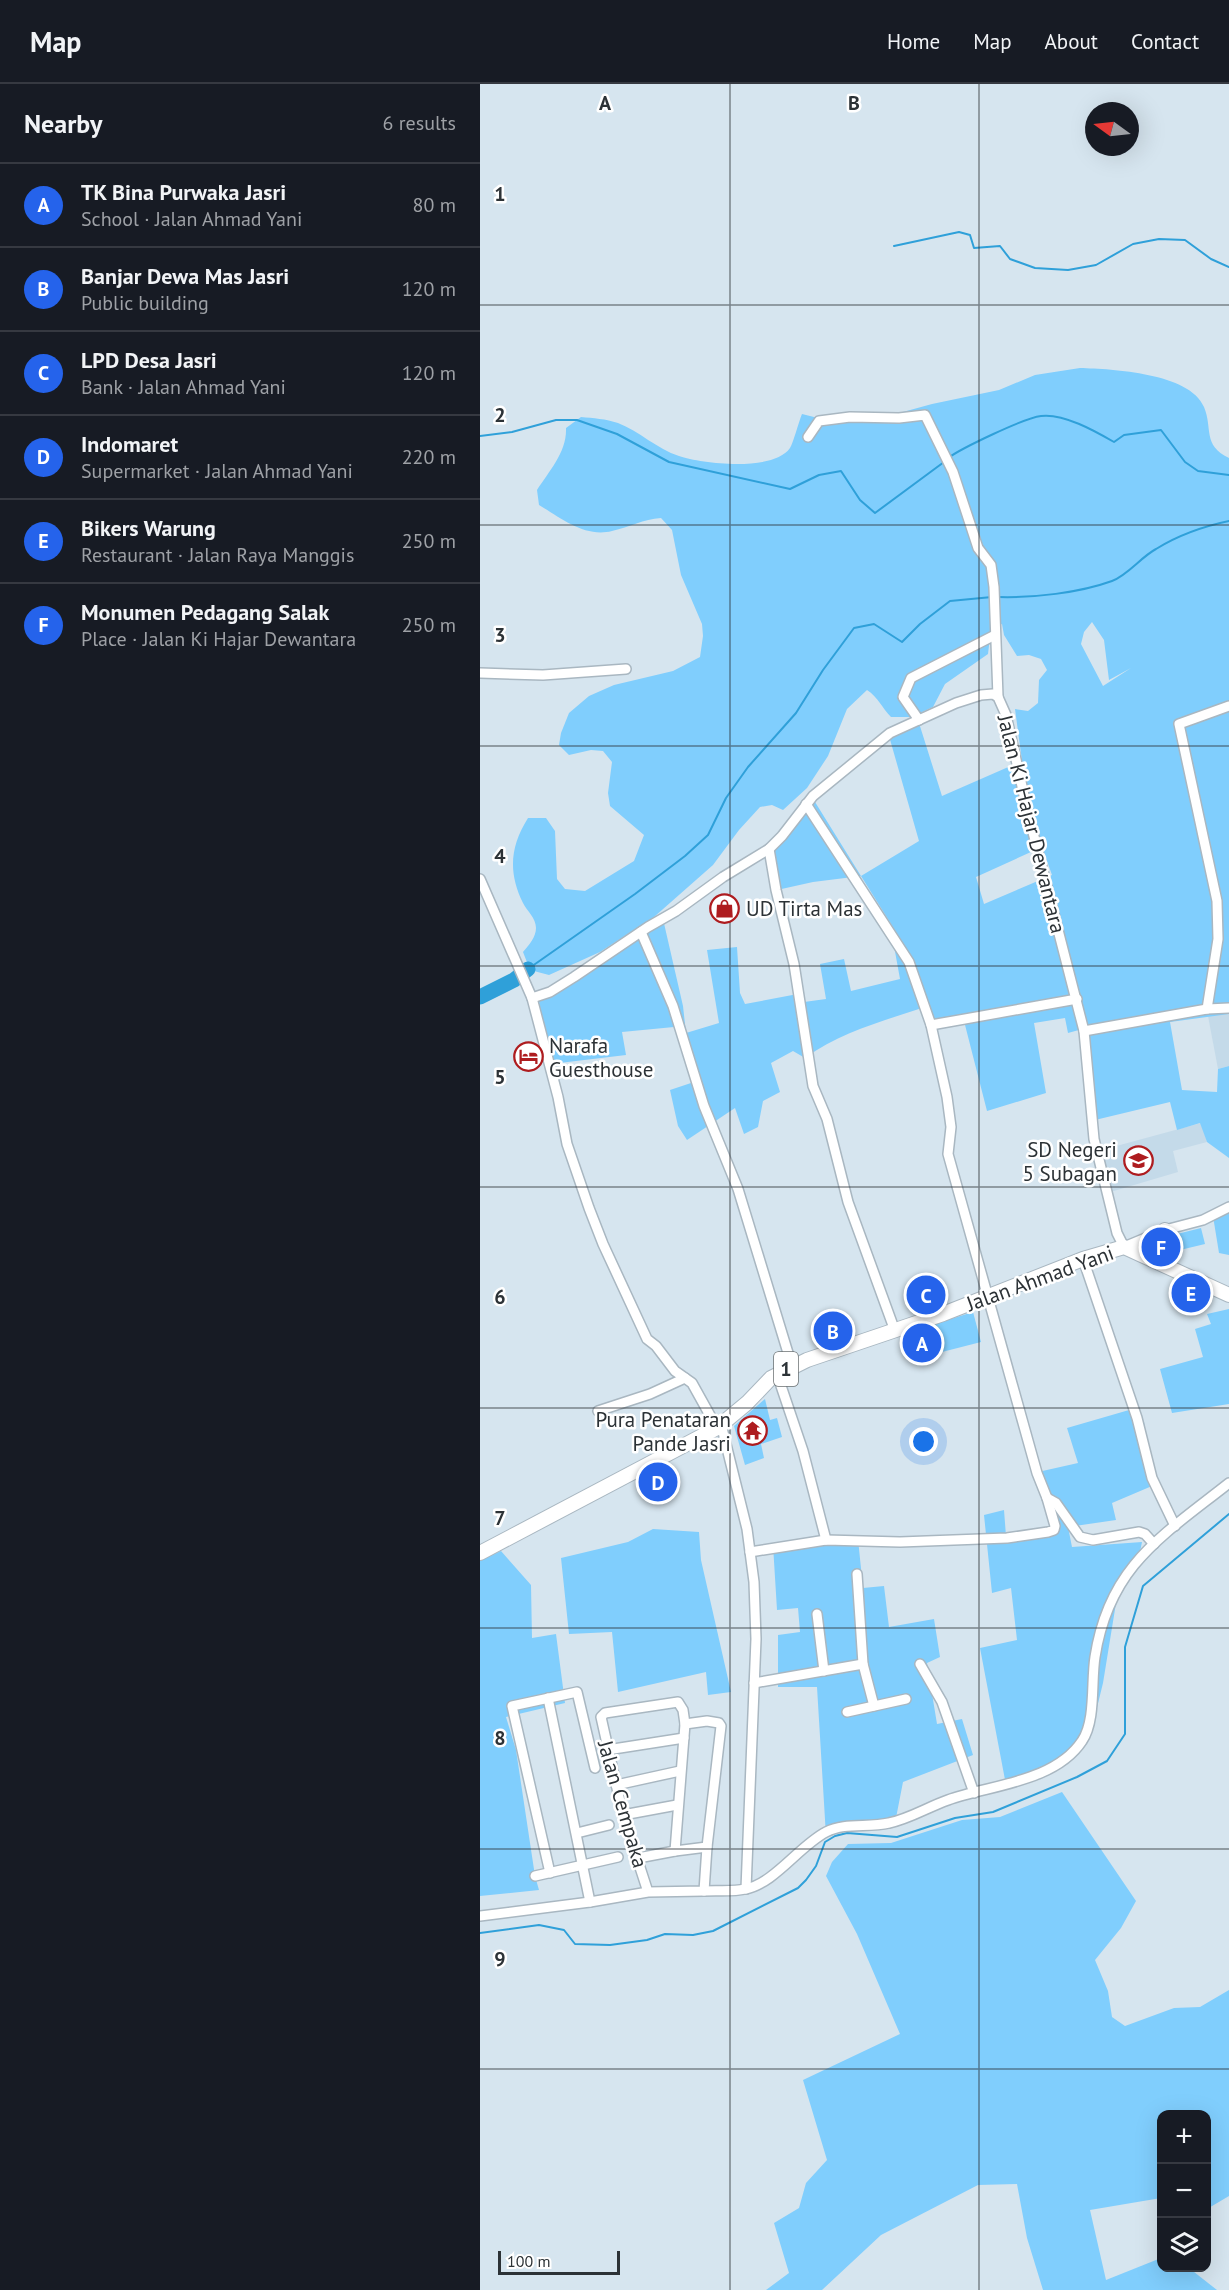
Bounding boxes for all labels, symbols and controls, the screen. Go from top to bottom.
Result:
text: Map [30,23,81,60]
text: Home [887,28,940,55]
text: Map [973,28,1012,55]
text: About [1045,28,1098,55]
text: Contact [1131,28,1199,55]
text: A [599,90,612,116]
text: B [848,90,860,116]
north arrow [1085,102,1139,156]
text: Nearby [24,107,102,140]
text: 6 results [383,110,456,136]
text: TK Bina Purwaka Jasri [81,178,286,206]
text: 1 [494,181,506,207]
text: A [37,192,50,218]
text: 80 m [413,192,456,218]
text: School · Jalan Ahmad Yani [81,206,302,232]
text: Banjar Dewa Mas Jasri [81,262,289,290]
text: B [38,276,49,302]
text: 120 m [402,276,456,302]
text: Public building [81,290,209,316]
text: LPD Desa Jasri [81,346,217,374]
text: C [38,360,49,386]
text: 120 m [402,360,456,386]
text: Bank · Jalan Ahmad Yani [81,374,286,400]
text: 2 [494,402,506,428]
text: Indomaret [81,430,178,458]
text: D [37,444,50,470]
text: 220 m [402,444,456,470]
text: Supermarket · Jalan Ahmad Yani [81,458,353,484]
text: Bikers Warung [81,514,216,542]
text: E [38,528,49,554]
text: 250 m [402,528,456,554]
text: Restaurant · Jalan Raya Manggis [81,542,354,568]
text: Monumen Pedagang Salak [81,598,329,626]
text: F [38,612,49,638]
text: 250 m [402,612,456,638]
text: 3 [494,622,506,648]
text: Place · Jalan Ki Hajar Dewantara [81,626,356,652]
street label: Jalan Ki Hajar Dewantara [992,711,1072,936]
text: 4 [494,843,506,869]
shop icon: UD Tirta Mas [709,892,741,924]
place label: UD Tirta Mas [746,895,862,922]
place label: Narafa Guesthouse [549,1032,653,1083]
hotel icon: Narafa Guesthouse [512,1041,544,1073]
text: 5 [494,1064,506,1090]
place label: SD Negeri 5 Subagan [1023,1136,1117,1187]
school or university icon: SD Negeri 5 Subagan [1122,1145,1154,1177]
pin: F [1142,1224,1180,1270]
street label: Jalan Ahmad Yani [962,1239,1117,1317]
pin: E [1172,1270,1210,1316]
pin: C [906,1272,946,1318]
text: 6 [494,1284,506,1310]
pin: B [814,1308,852,1354]
pin: A [902,1320,942,1366]
road number: 1 [774,1352,798,1386]
place label: Pura Penataran Pande Jasri [595,1406,731,1457]
temple icon: Pura Penataran Pande Jasri [736,1415,768,1447]
your location [909,1427,938,1456]
pin: D [638,1460,678,1504]
text: 7 [494,1505,506,1531]
text: 8 [494,1725,506,1751]
street label: Jalan Cempaka [592,1736,654,1871]
text: 9 [494,1946,506,1972]
map controls [1157,2110,1211,2272]
button: + [1157,2110,1211,2164]
button: − [1157,2164,1211,2218]
button: layers [1157,2218,1211,2272]
scale bar [498,2248,620,2276]
text: 100 m [507,2251,550,2271]

